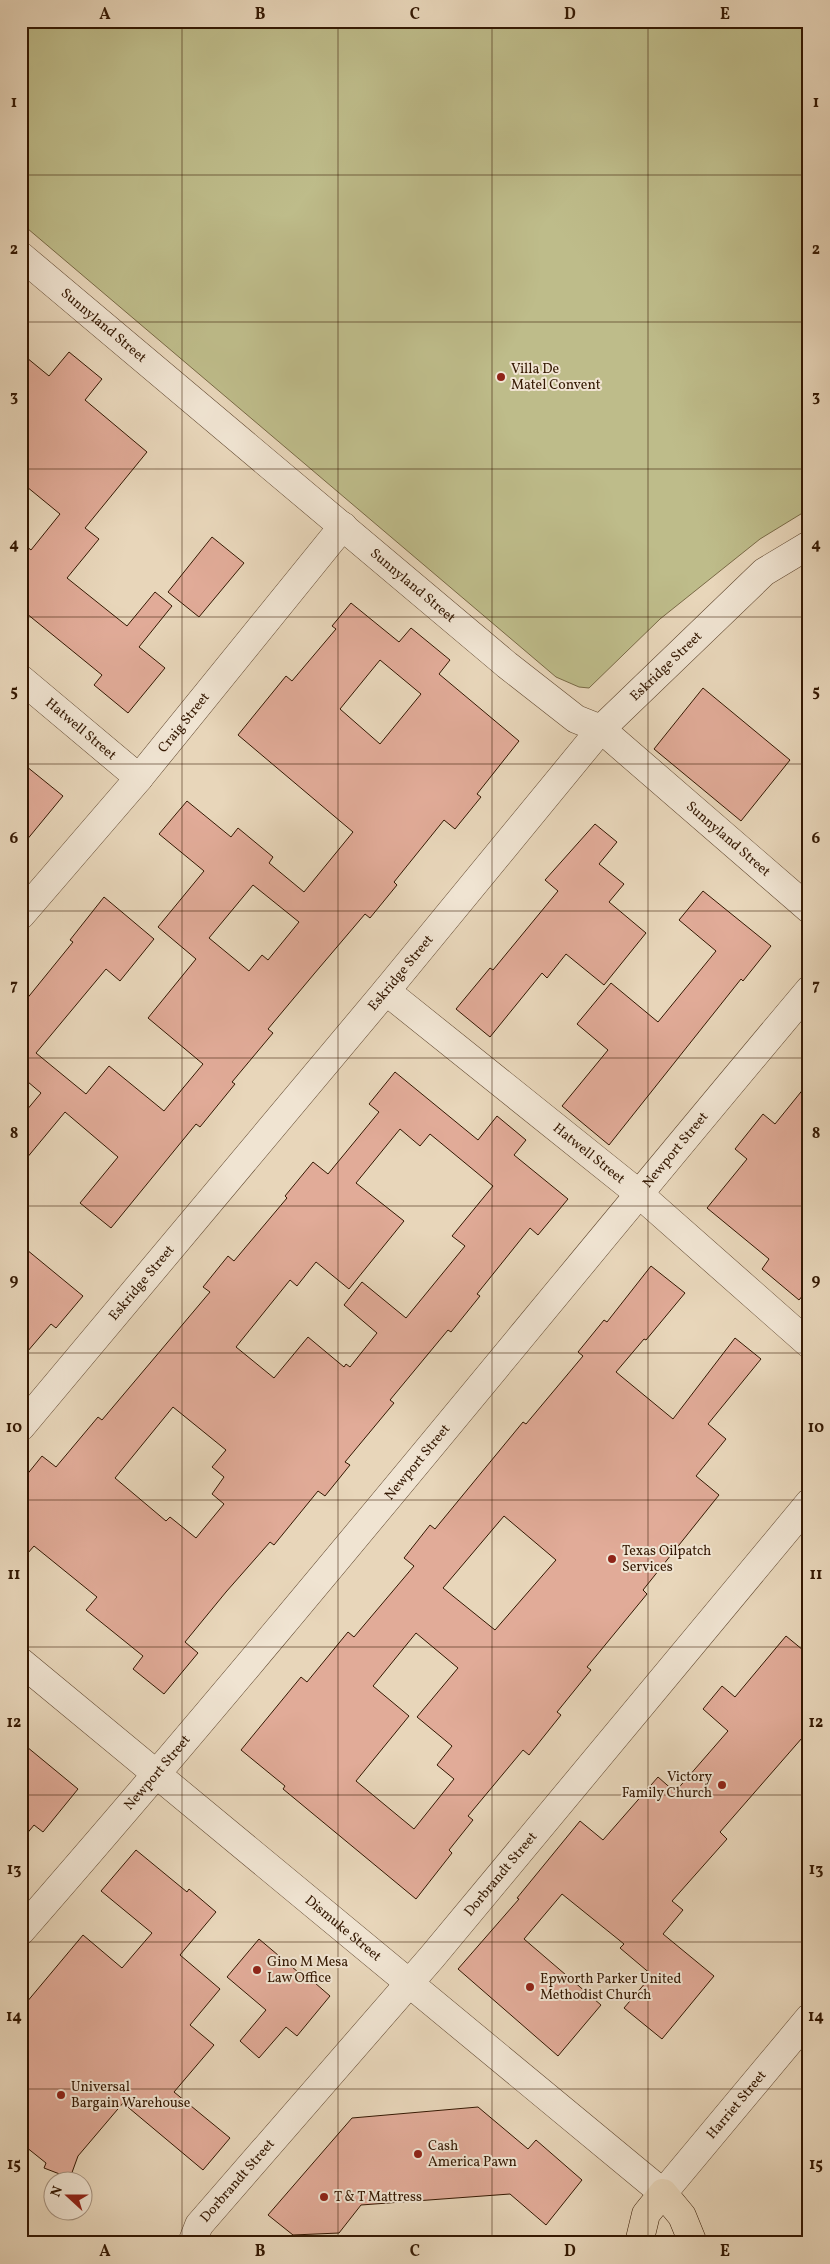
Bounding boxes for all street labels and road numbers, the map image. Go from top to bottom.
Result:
street label: Sunnyland Street [57,284,151,367]
street label: Sunnyland Street [366,544,460,627]
street label: Eskridge Street [626,627,706,705]
street label: Craig Street [153,688,214,757]
street label: Hatwell Street [41,694,120,765]
street label: Sunnyland Street [682,797,775,881]
street label: Eskridge Street [364,931,438,1015]
street label: Newport Street [638,1108,713,1192]
street label: Hatwell Street [549,1119,629,1188]
street label: Eskridge Street [104,1241,179,1325]
street label: Newport Street [380,1420,455,1504]
street label: Newport Street [120,1731,195,1814]
street label: Dorbrandt Street [460,1828,542,1921]
street label: Dismuke Street [301,1891,386,1966]
street label: Harriet Street [702,2066,771,2143]
street label: Dorbrandt Street [196,2135,279,2226]

